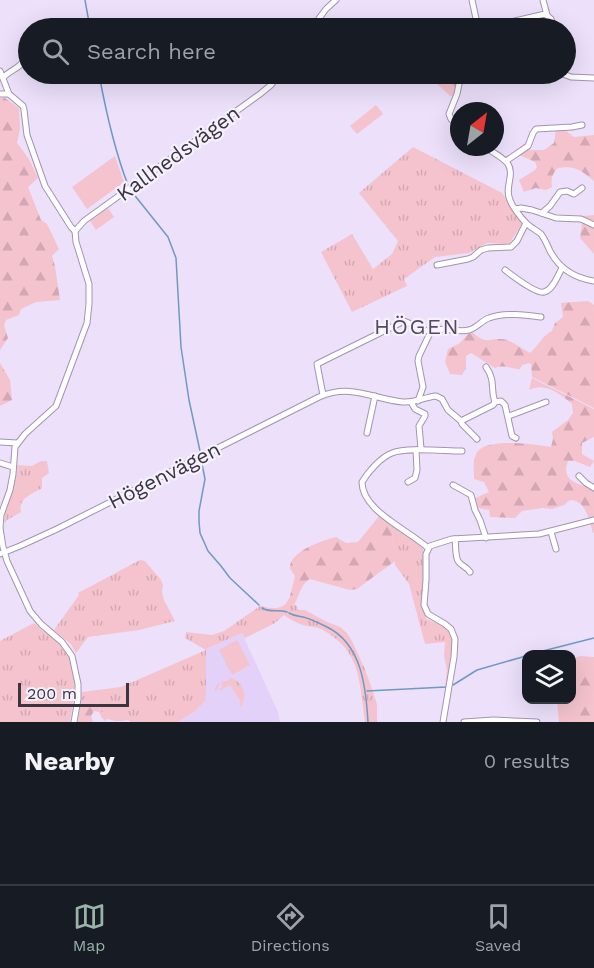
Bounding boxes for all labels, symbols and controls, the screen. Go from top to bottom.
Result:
search box [18,18,576,84]
icon: search [39,35,72,68]
text: Search here [87,39,216,64]
street label: Kallhedsvägen [112,100,244,206]
north arrow [450,102,504,156]
district label: HÖGEN [374,314,460,339]
street label: Högenvägen [104,436,224,514]
map controls [522,650,576,704]
button: layers [522,650,576,704]
scale bar [18,680,129,708]
text: 200 m [27,684,77,703]
text: Nearby [24,746,115,776]
text: 0 results [484,749,570,773]
tab: Map [73,900,106,955]
tab: Directions [251,900,330,955]
tab: Saved [475,900,521,955]

